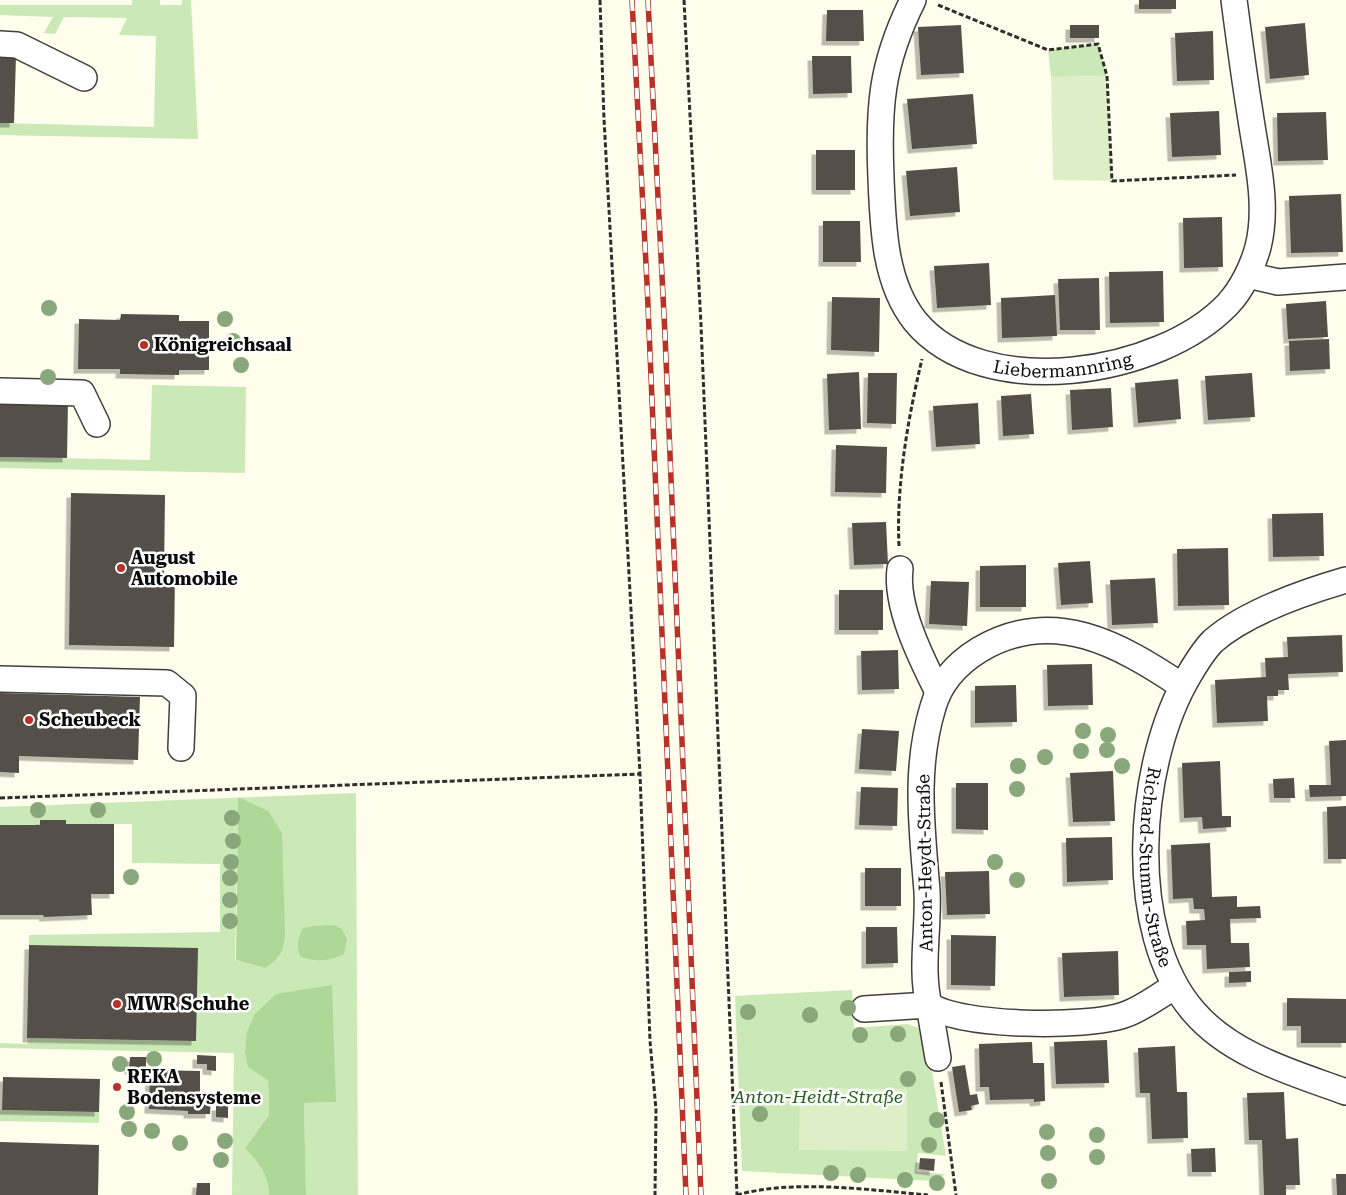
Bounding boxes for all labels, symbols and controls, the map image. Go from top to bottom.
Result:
place label: Königreichsaal [154,334,292,355]
marker: Königreichsaal [138,339,150,351]
street label: Liebermannring [992,348,1135,382]
place label: August Automobile [131,547,238,589]
marker: August Automobile [115,562,127,574]
place label: Scheubeck [39,709,142,730]
marker: Scheubeck [23,714,35,726]
street label: Richard-Stumm-Straße [1136,765,1176,970]
street label: Anton-Heydt-Straße [912,774,937,952]
place label: MWR Schuhe [127,993,250,1014]
marker: MWR Schuhe [111,998,123,1010]
place label: REKA Bodensysteme [127,1066,261,1108]
marker: REKA Bodensysteme [111,1081,123,1093]
park label: Anton-Heidt-Straße [732,1086,903,1107]

